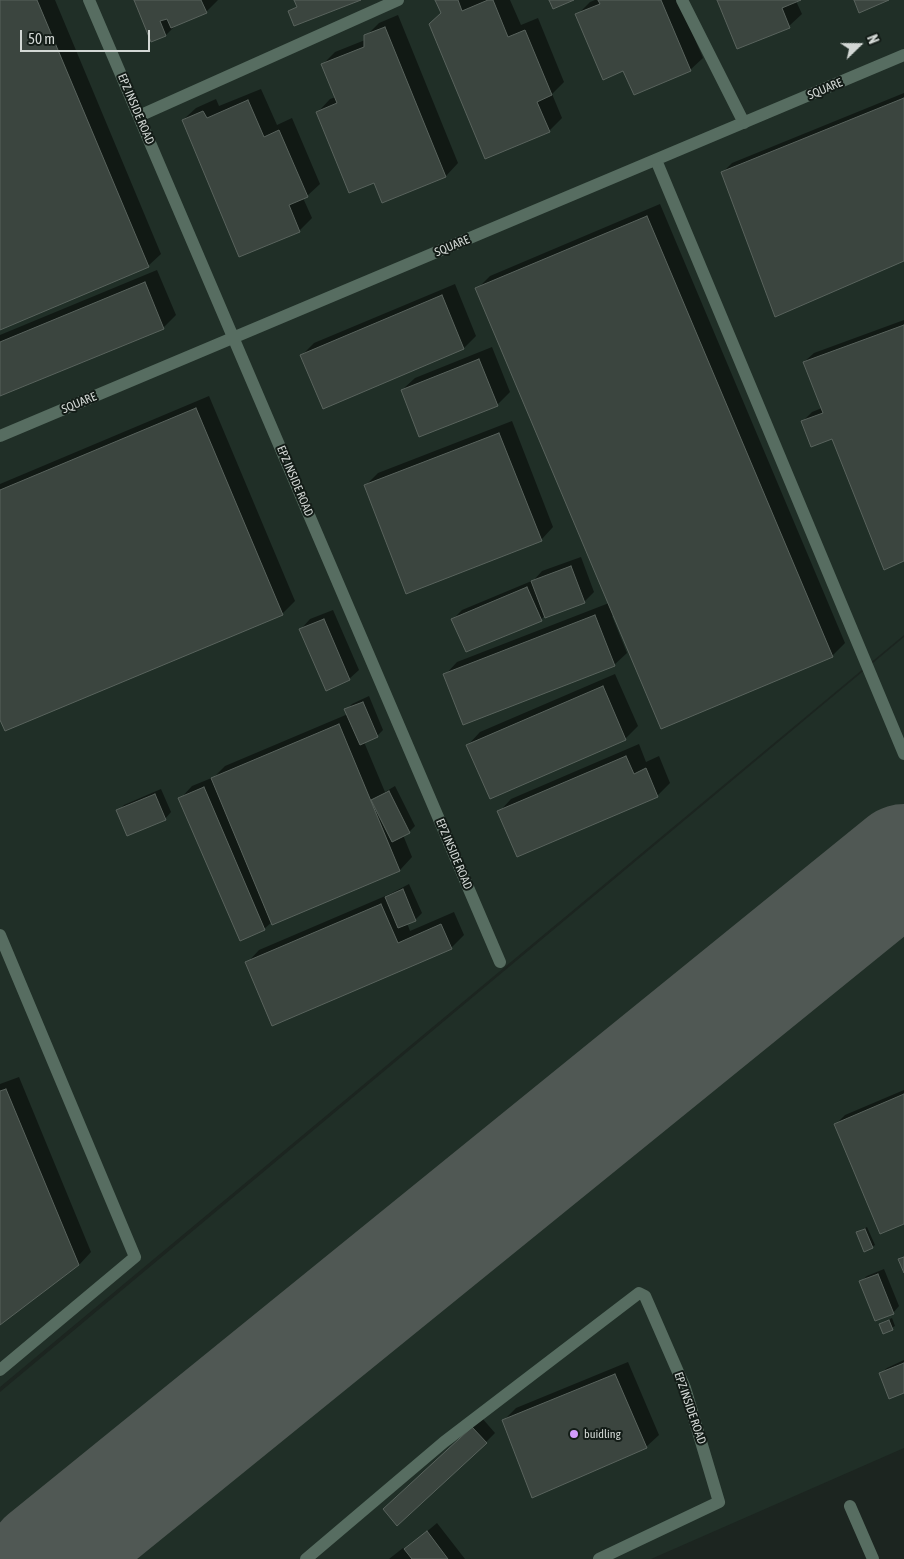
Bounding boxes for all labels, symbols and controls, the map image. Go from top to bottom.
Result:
scale bar [22,20,152,52]
north arrow [834,20,884,70]
text: 50 m [28,30,55,47]
text: N [864,33,882,46]
street label: EPZ INSIDE ROAD [115,72,157,146]
street label: SQUARE [806,75,844,103]
street label: SQUARE [433,232,471,260]
street label: SQUARE [60,389,98,417]
street label: EPZ INSIDE ROAD [274,444,316,518]
street label: EPZ INSIDE ROAD [433,817,475,891]
street label: EPZ INSIDE ROAD [671,1370,709,1446]
place label: buidling [584,1427,621,1441]
marker: buidling [568,1428,580,1440]

